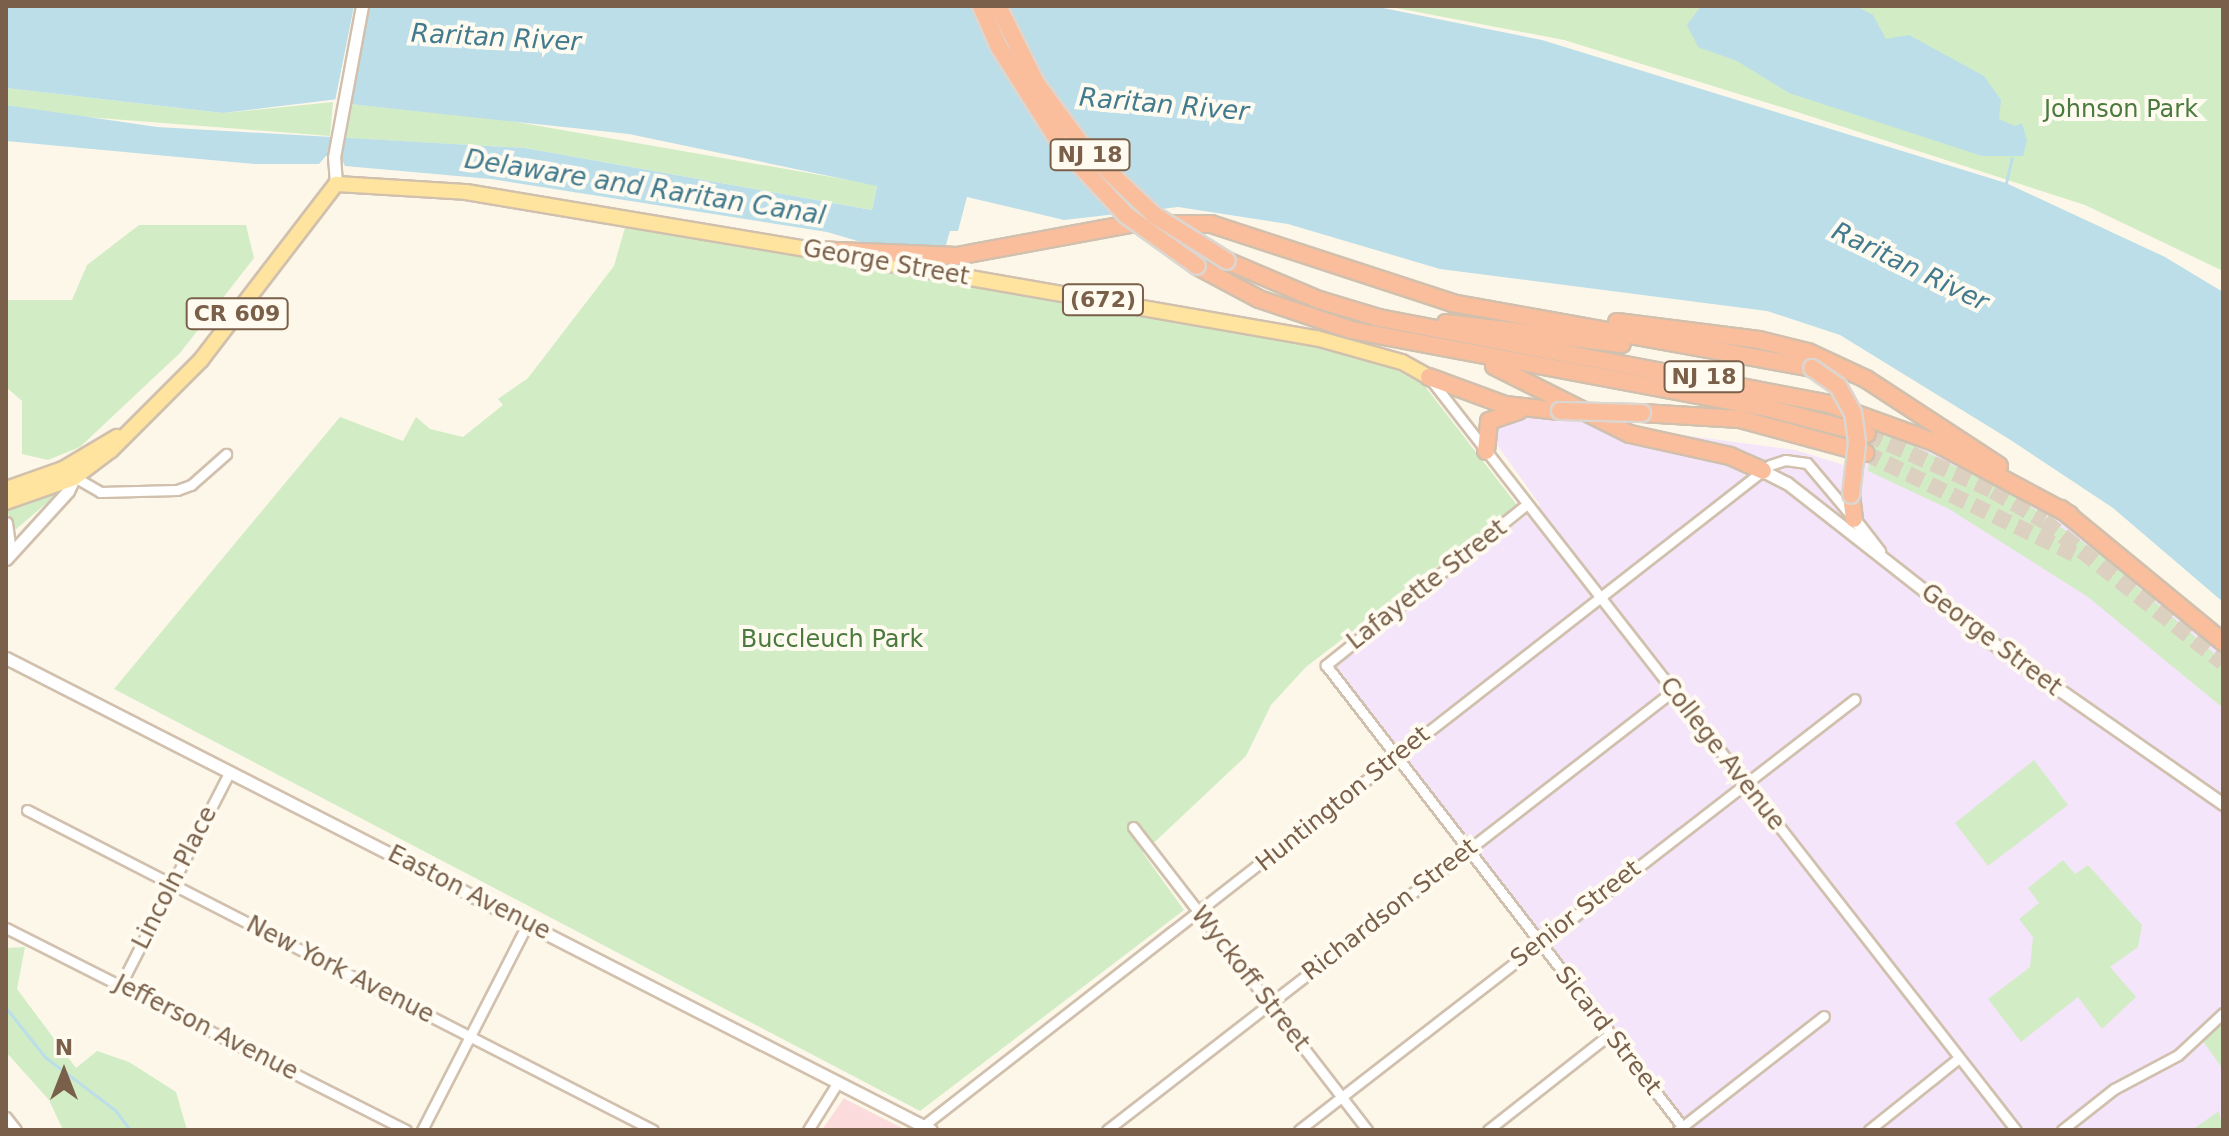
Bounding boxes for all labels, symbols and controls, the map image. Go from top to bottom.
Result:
water label: Raritan River [410,18,582,58]
water label: Raritan River [1078,82,1250,128]
park label: Johnson Park [2044,96,2198,124]
road number: NJ 18 [1048,137,1132,173]
water label: Delaware and Raritan Canal [462,144,828,232]
water label: Raritan River [1827,216,1993,318]
street label: George Street [801,234,971,292]
road number: (672) [1061,282,1145,318]
road number: CR 609 [185,296,289,332]
road number: NJ 18 [1662,359,1746,395]
street label: Lafayette Street [1342,514,1512,656]
street label: George Street [1915,578,2067,702]
park label: Buccleuch Park [741,626,923,654]
street label: College Avenue [1653,672,1791,836]
street label: Huntington Street [1250,720,1436,878]
street label: Lincoln Place [127,802,223,954]
street label: Richardson Street [1297,833,1483,987]
street label: Easton Avenue [383,840,555,946]
street label: Senior Street [1505,854,1647,974]
street label: Wyckoff Street [1185,901,1315,1057]
street label: New York Avenue [241,910,439,1030]
street label: Sicard Street [1549,961,1667,1101]
street label: Jefferson Avenue [109,969,303,1087]
north arrow [24,1032,104,1112]
text: N [55,1035,73,1060]

